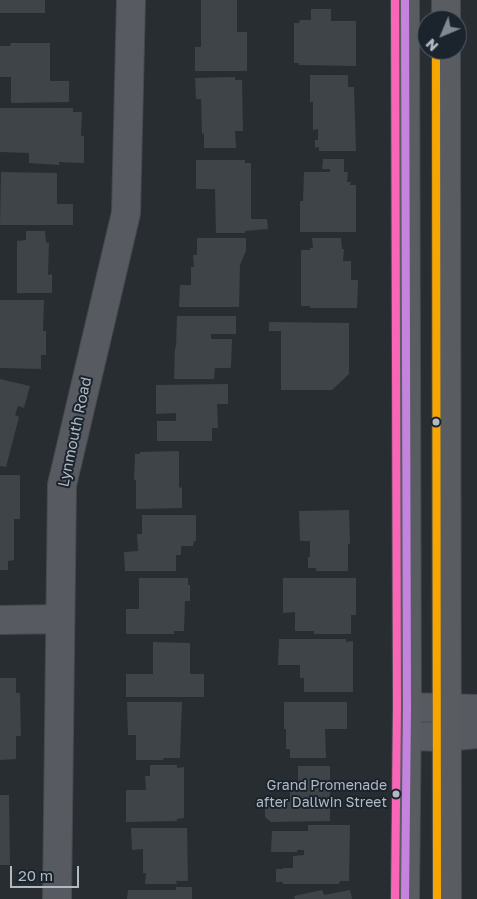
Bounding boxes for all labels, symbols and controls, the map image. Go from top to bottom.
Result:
north arrow [417,10,467,60]
text: N [422,35,442,55]
street label: Lynmouth Road [55,375,95,489]
unlabelled marker [431,417,441,427]
place label: Grand Promenade after Dallwin Street [256,778,387,810]
marker: Grand Promenade after Dallwin Street [391,789,401,799]
scale bar [12,856,81,888]
text: 20 m [18,866,53,884]

